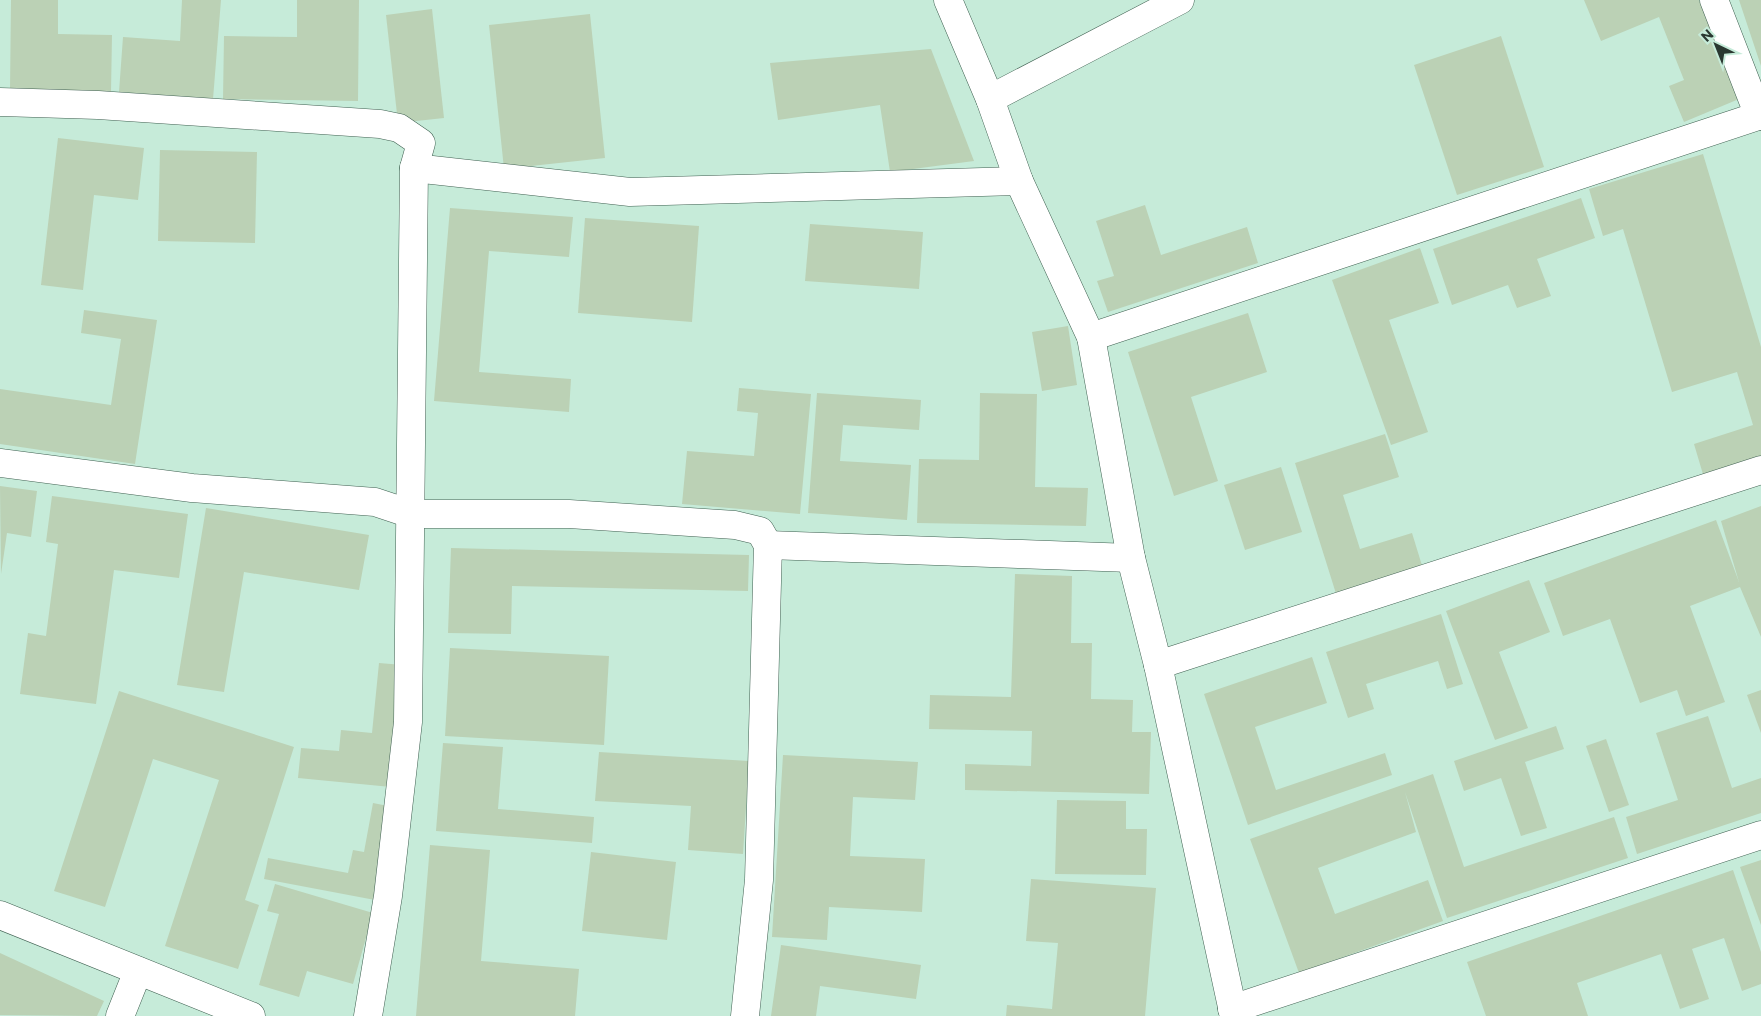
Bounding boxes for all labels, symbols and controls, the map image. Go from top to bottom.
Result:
north arrow [1691,20,1741,70]
text: N [1697,25,1716,45]

